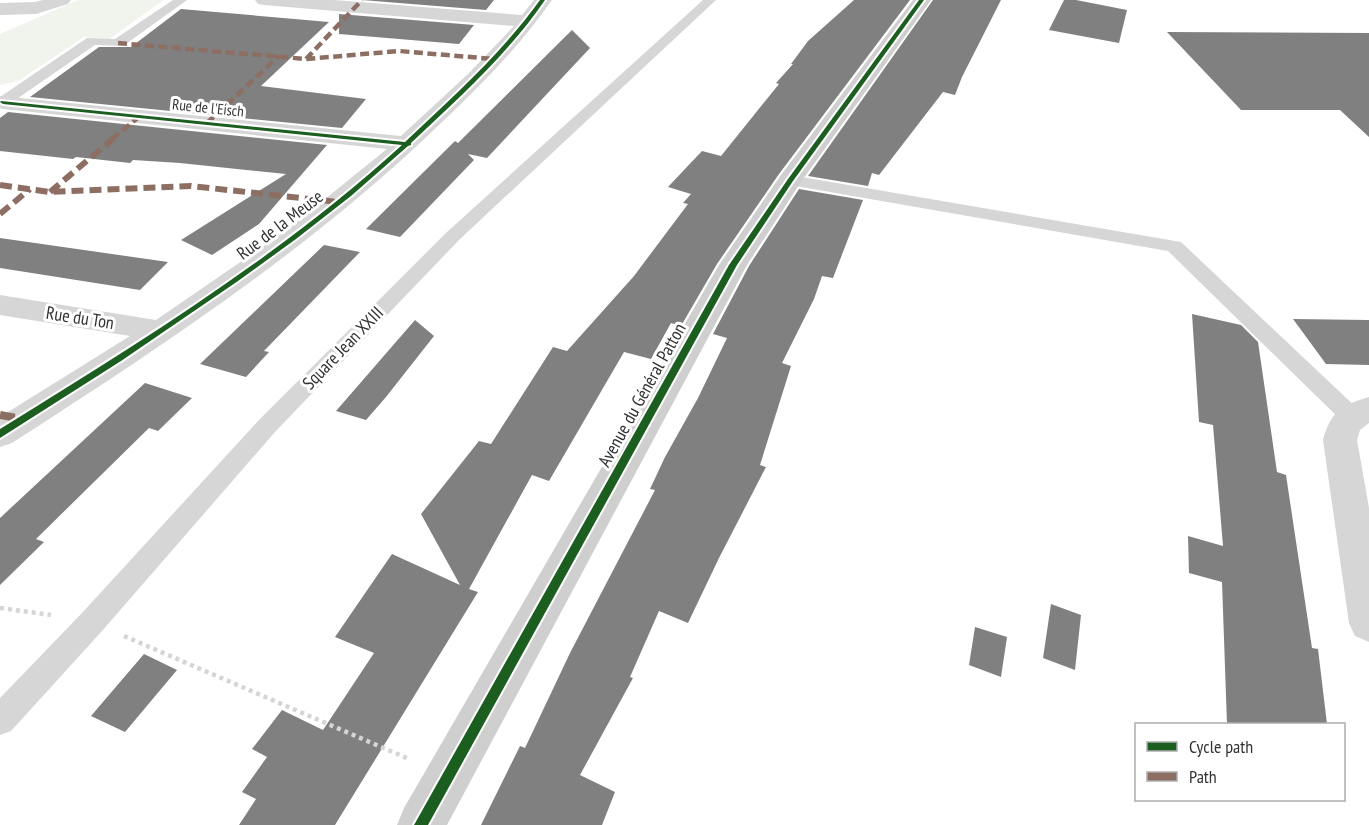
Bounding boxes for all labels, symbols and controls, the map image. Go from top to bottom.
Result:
street label: Rue de l'Eisch [171,94,245,121]
street label: Rue de la Meuse [232,185,327,265]
street label: Rue du Ton [44,301,116,334]
street label: Square Jean XXIII [297,301,388,394]
street label: Avenue du Général Patton [593,319,691,471]
legend [1135,723,1345,801]
text: Cycle path [1189,735,1253,758]
text: Path [1189,765,1217,788]

